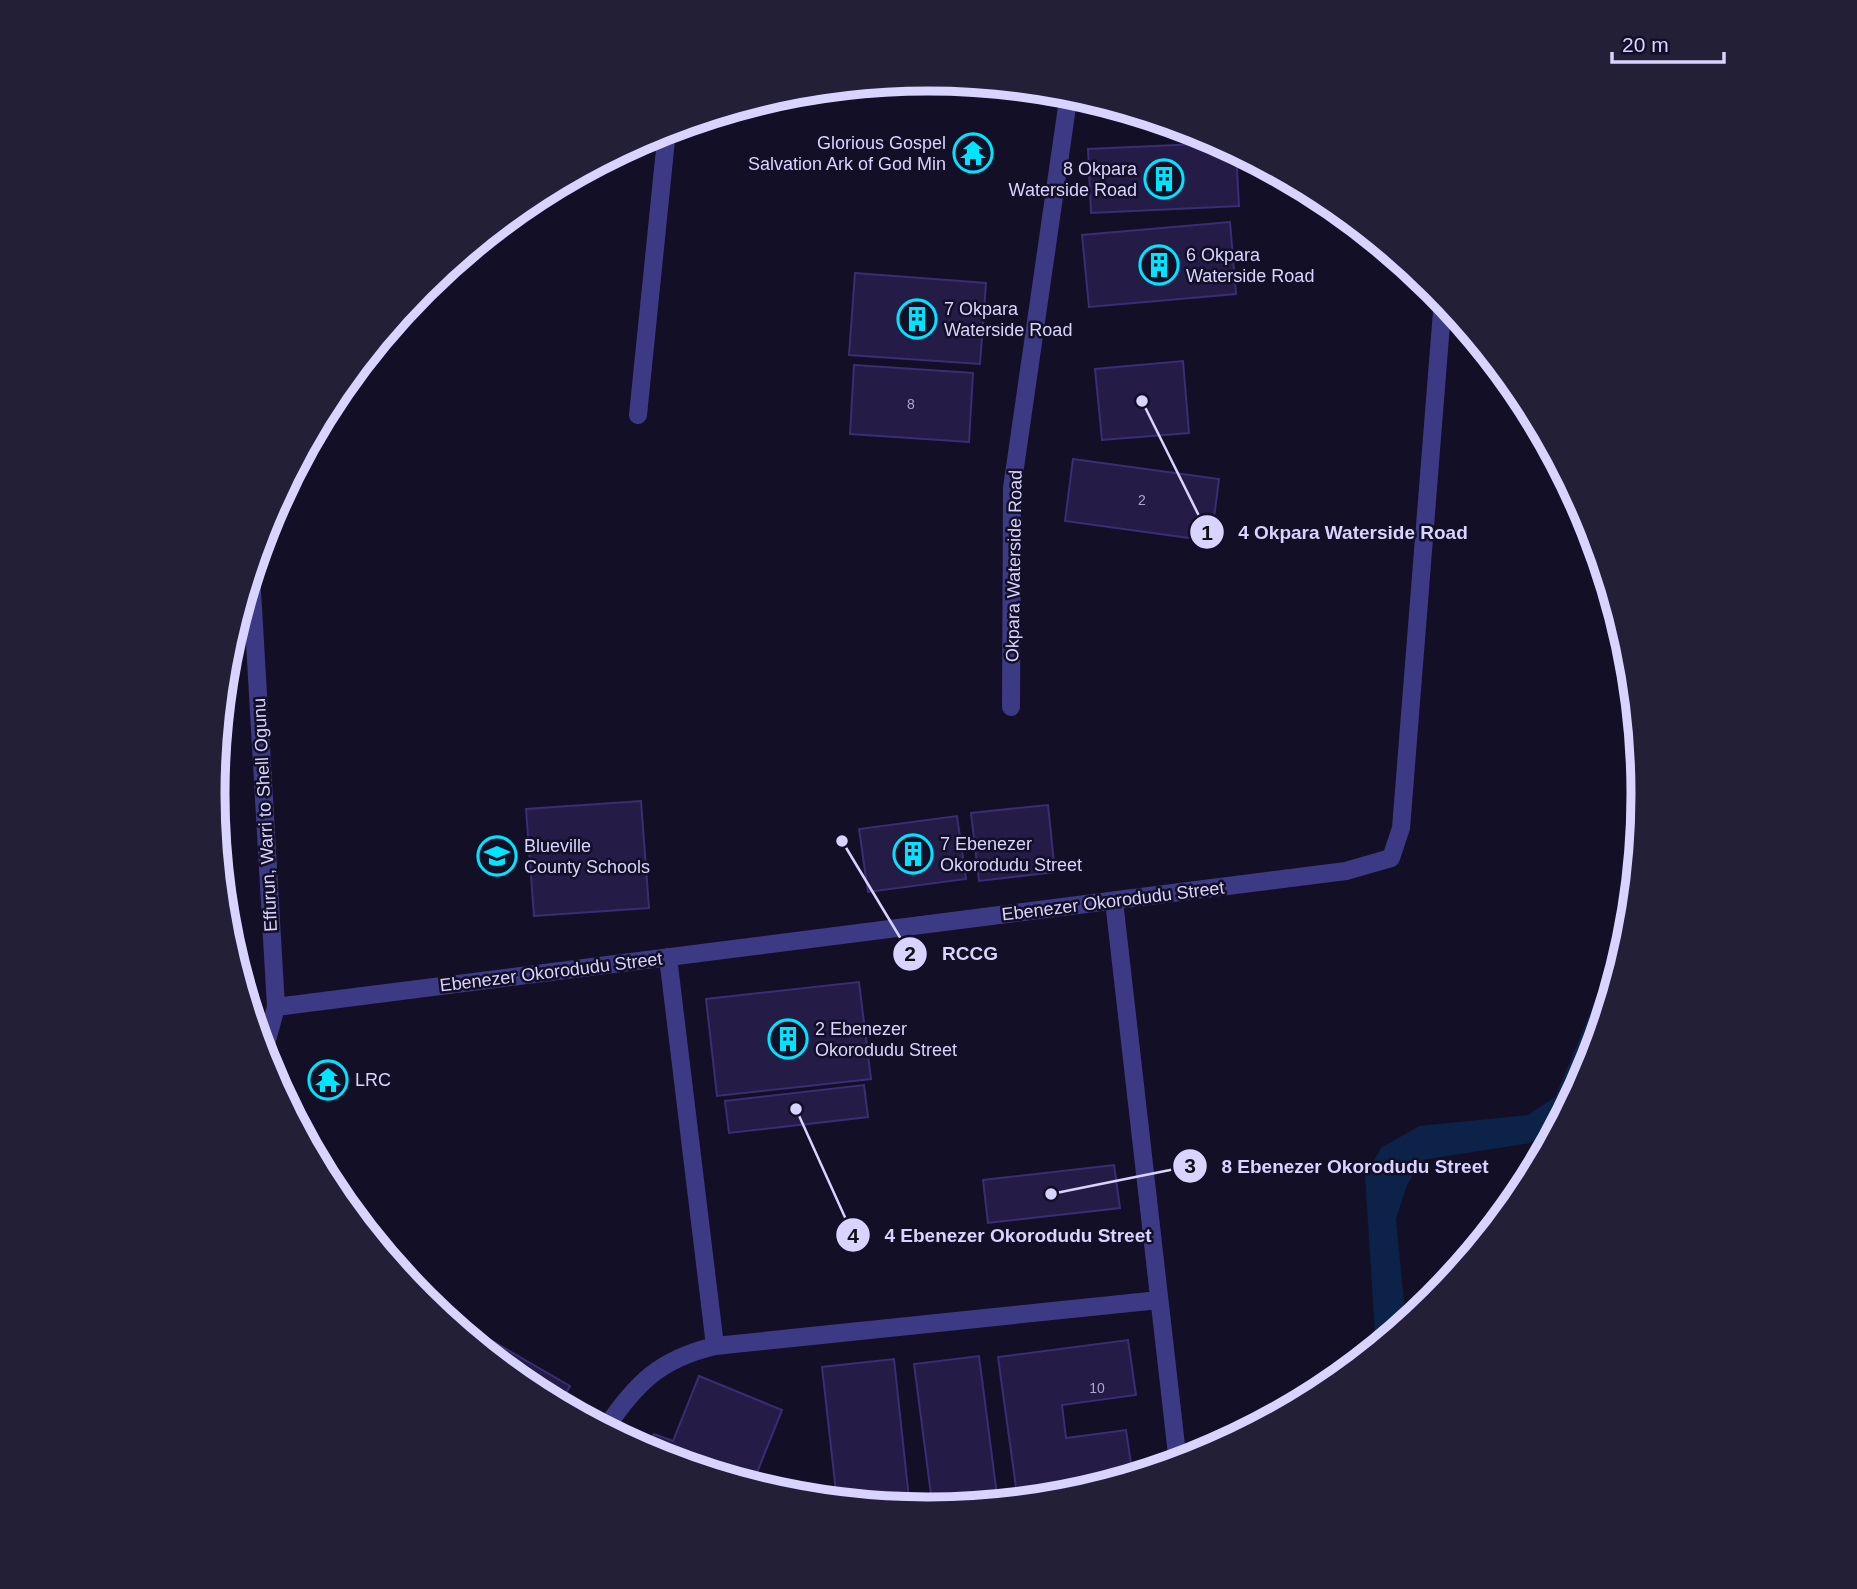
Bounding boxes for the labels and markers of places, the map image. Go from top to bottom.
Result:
temple icon: Glorious Gospel Salvation Ark of God Min [952,132,994,174]
place label: Glorious Gospel Salvation Ark of God Min [748,133,946,174]
building icon: 8 Okpara Waterside Road [1143,158,1185,200]
place label: 8 Okpara Waterside Road [1009,159,1138,200]
building icon: 6 Okpara Waterside Road [1138,244,1180,286]
place label: 6 Okpara Waterside Road [1186,245,1314,286]
building icon: 7 Okpara Waterside Road [896,298,938,340]
place label: 7 Okpara Waterside Road [944,299,1072,340]
callout: 4 Okpara Waterside Road [1189,512,1482,552]
building icon: 7 Ebenezer Okorodudu Street [892,833,934,875]
place label: 7 Ebenezer Okorodudu Street [940,834,1082,875]
school or university icon: Blueville County Schools [476,835,518,877]
place label: Blueville County Schools [524,836,650,877]
callout: RCCG [893,934,1012,974]
building icon: 2 Ebenezer Okorodudu Street [767,1018,809,1060]
place label: 2 Ebenezer Okorodudu Street [815,1019,957,1060]
temple icon: LRC [307,1059,349,1101]
place label: LRC [355,1070,391,1090]
callout: 8 Ebenezer Okorodudu Street [1172,1146,1502,1186]
callout: 4 Ebenezer Okorodudu Street [835,1215,1165,1255]

